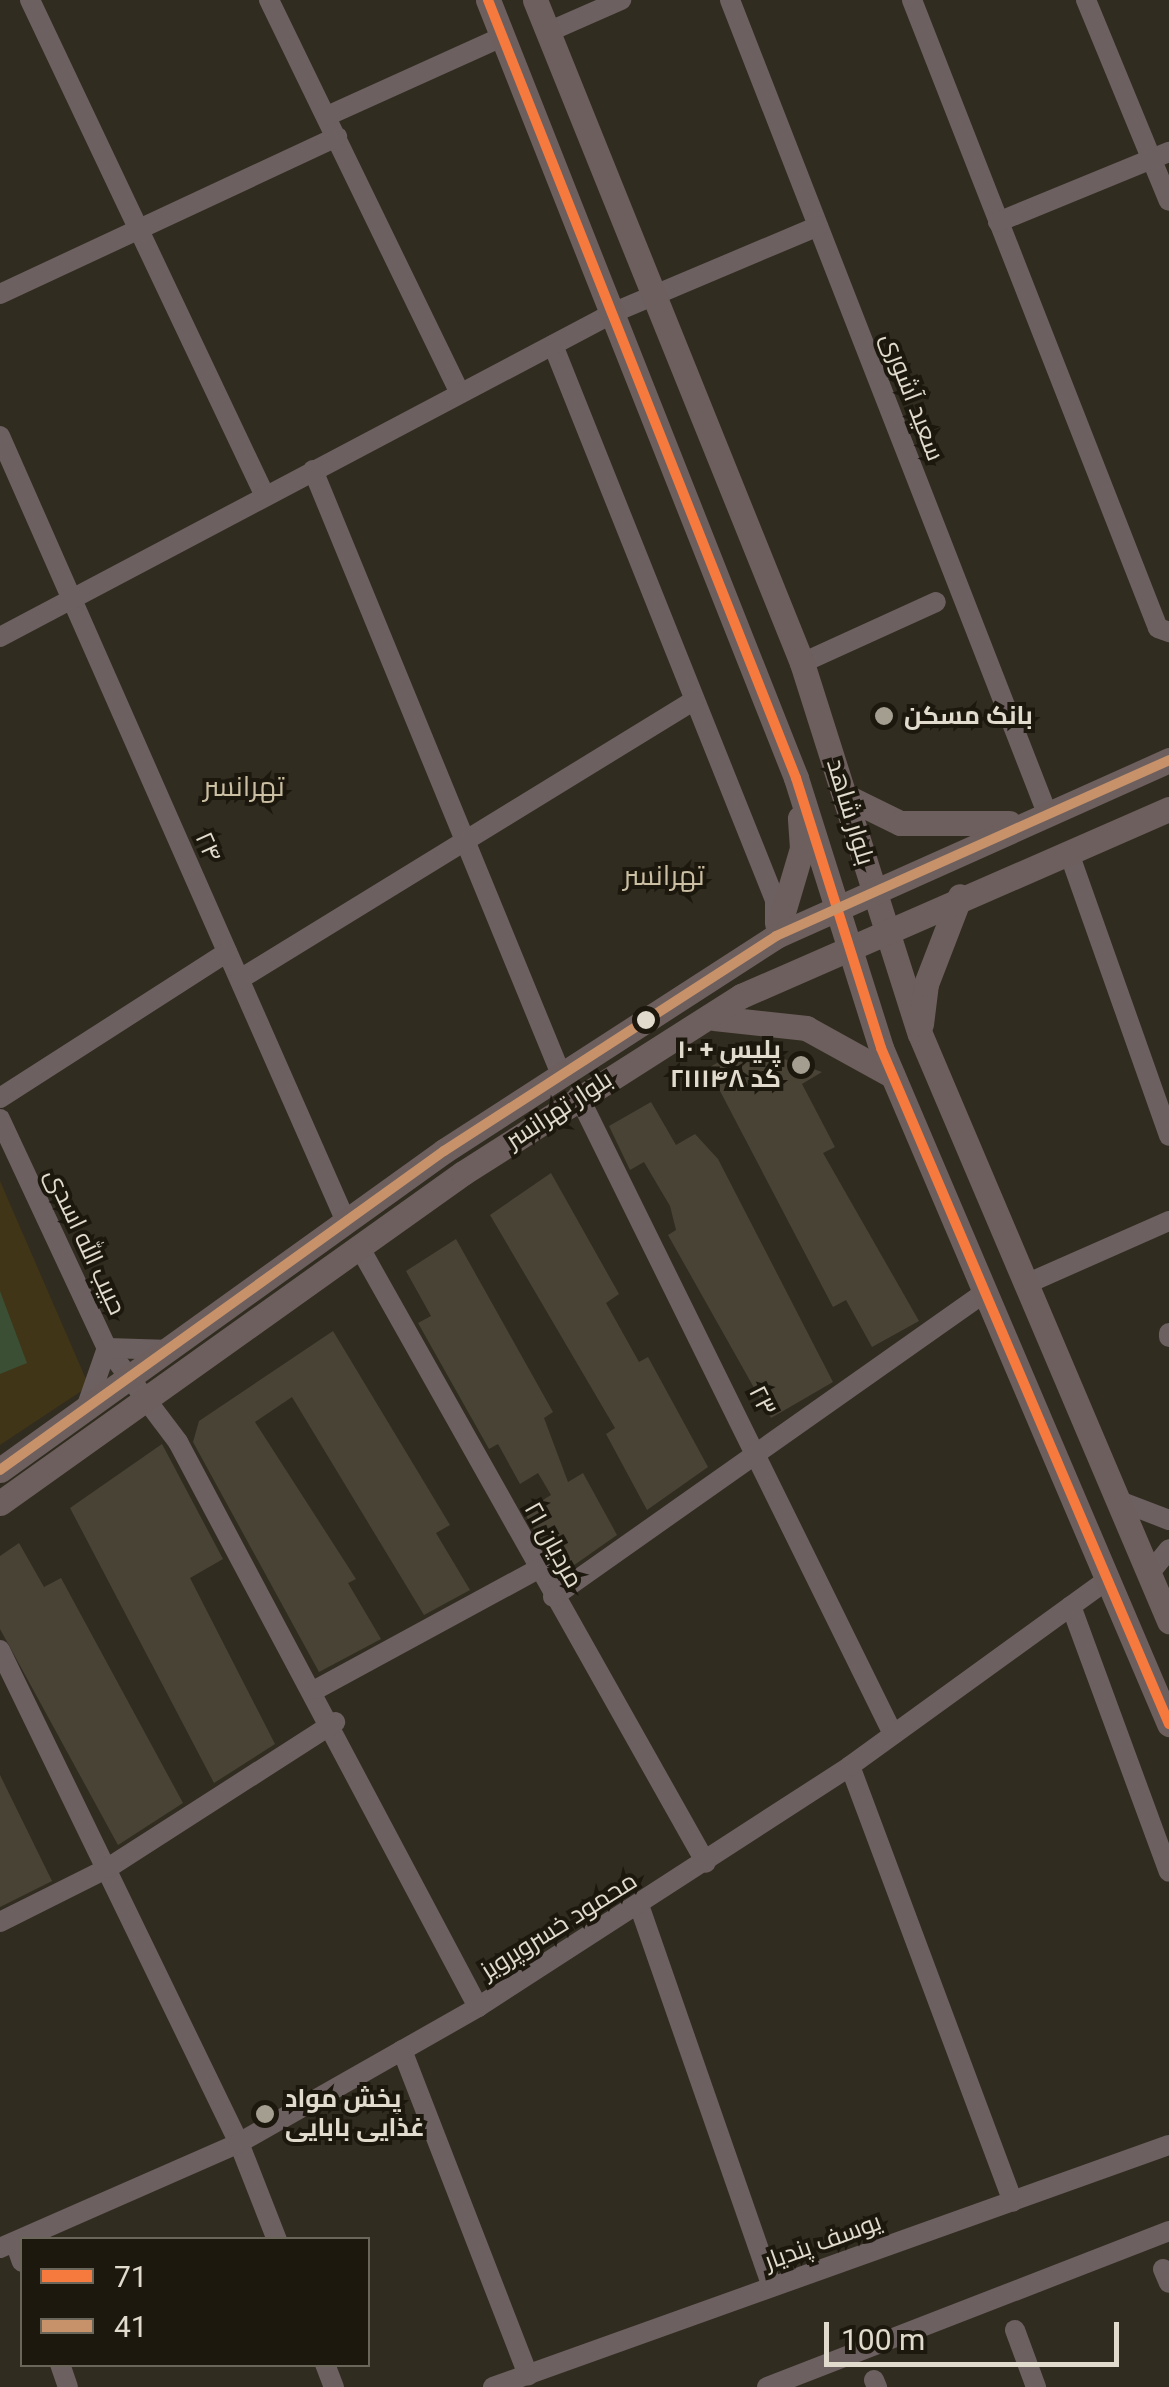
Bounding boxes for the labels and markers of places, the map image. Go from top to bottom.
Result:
place label: بانک مسکن [904,701,1033,731]
marker: بانک مسکن [873,705,895,727]
unlabelled marker [636,1010,656,1030]
place label: پلیس + ۱۰ کد ۲۱۱۱۴۸ [670,1036,781,1095]
marker: پلیس + ۱۰ کد ۲۱۱۱۴۸ [790,1054,812,1076]
place label: پخش مواد غذایی بابایی [285,2085,425,2144]
marker: پخش مواد غذایی بابایی [254,2103,276,2125]

